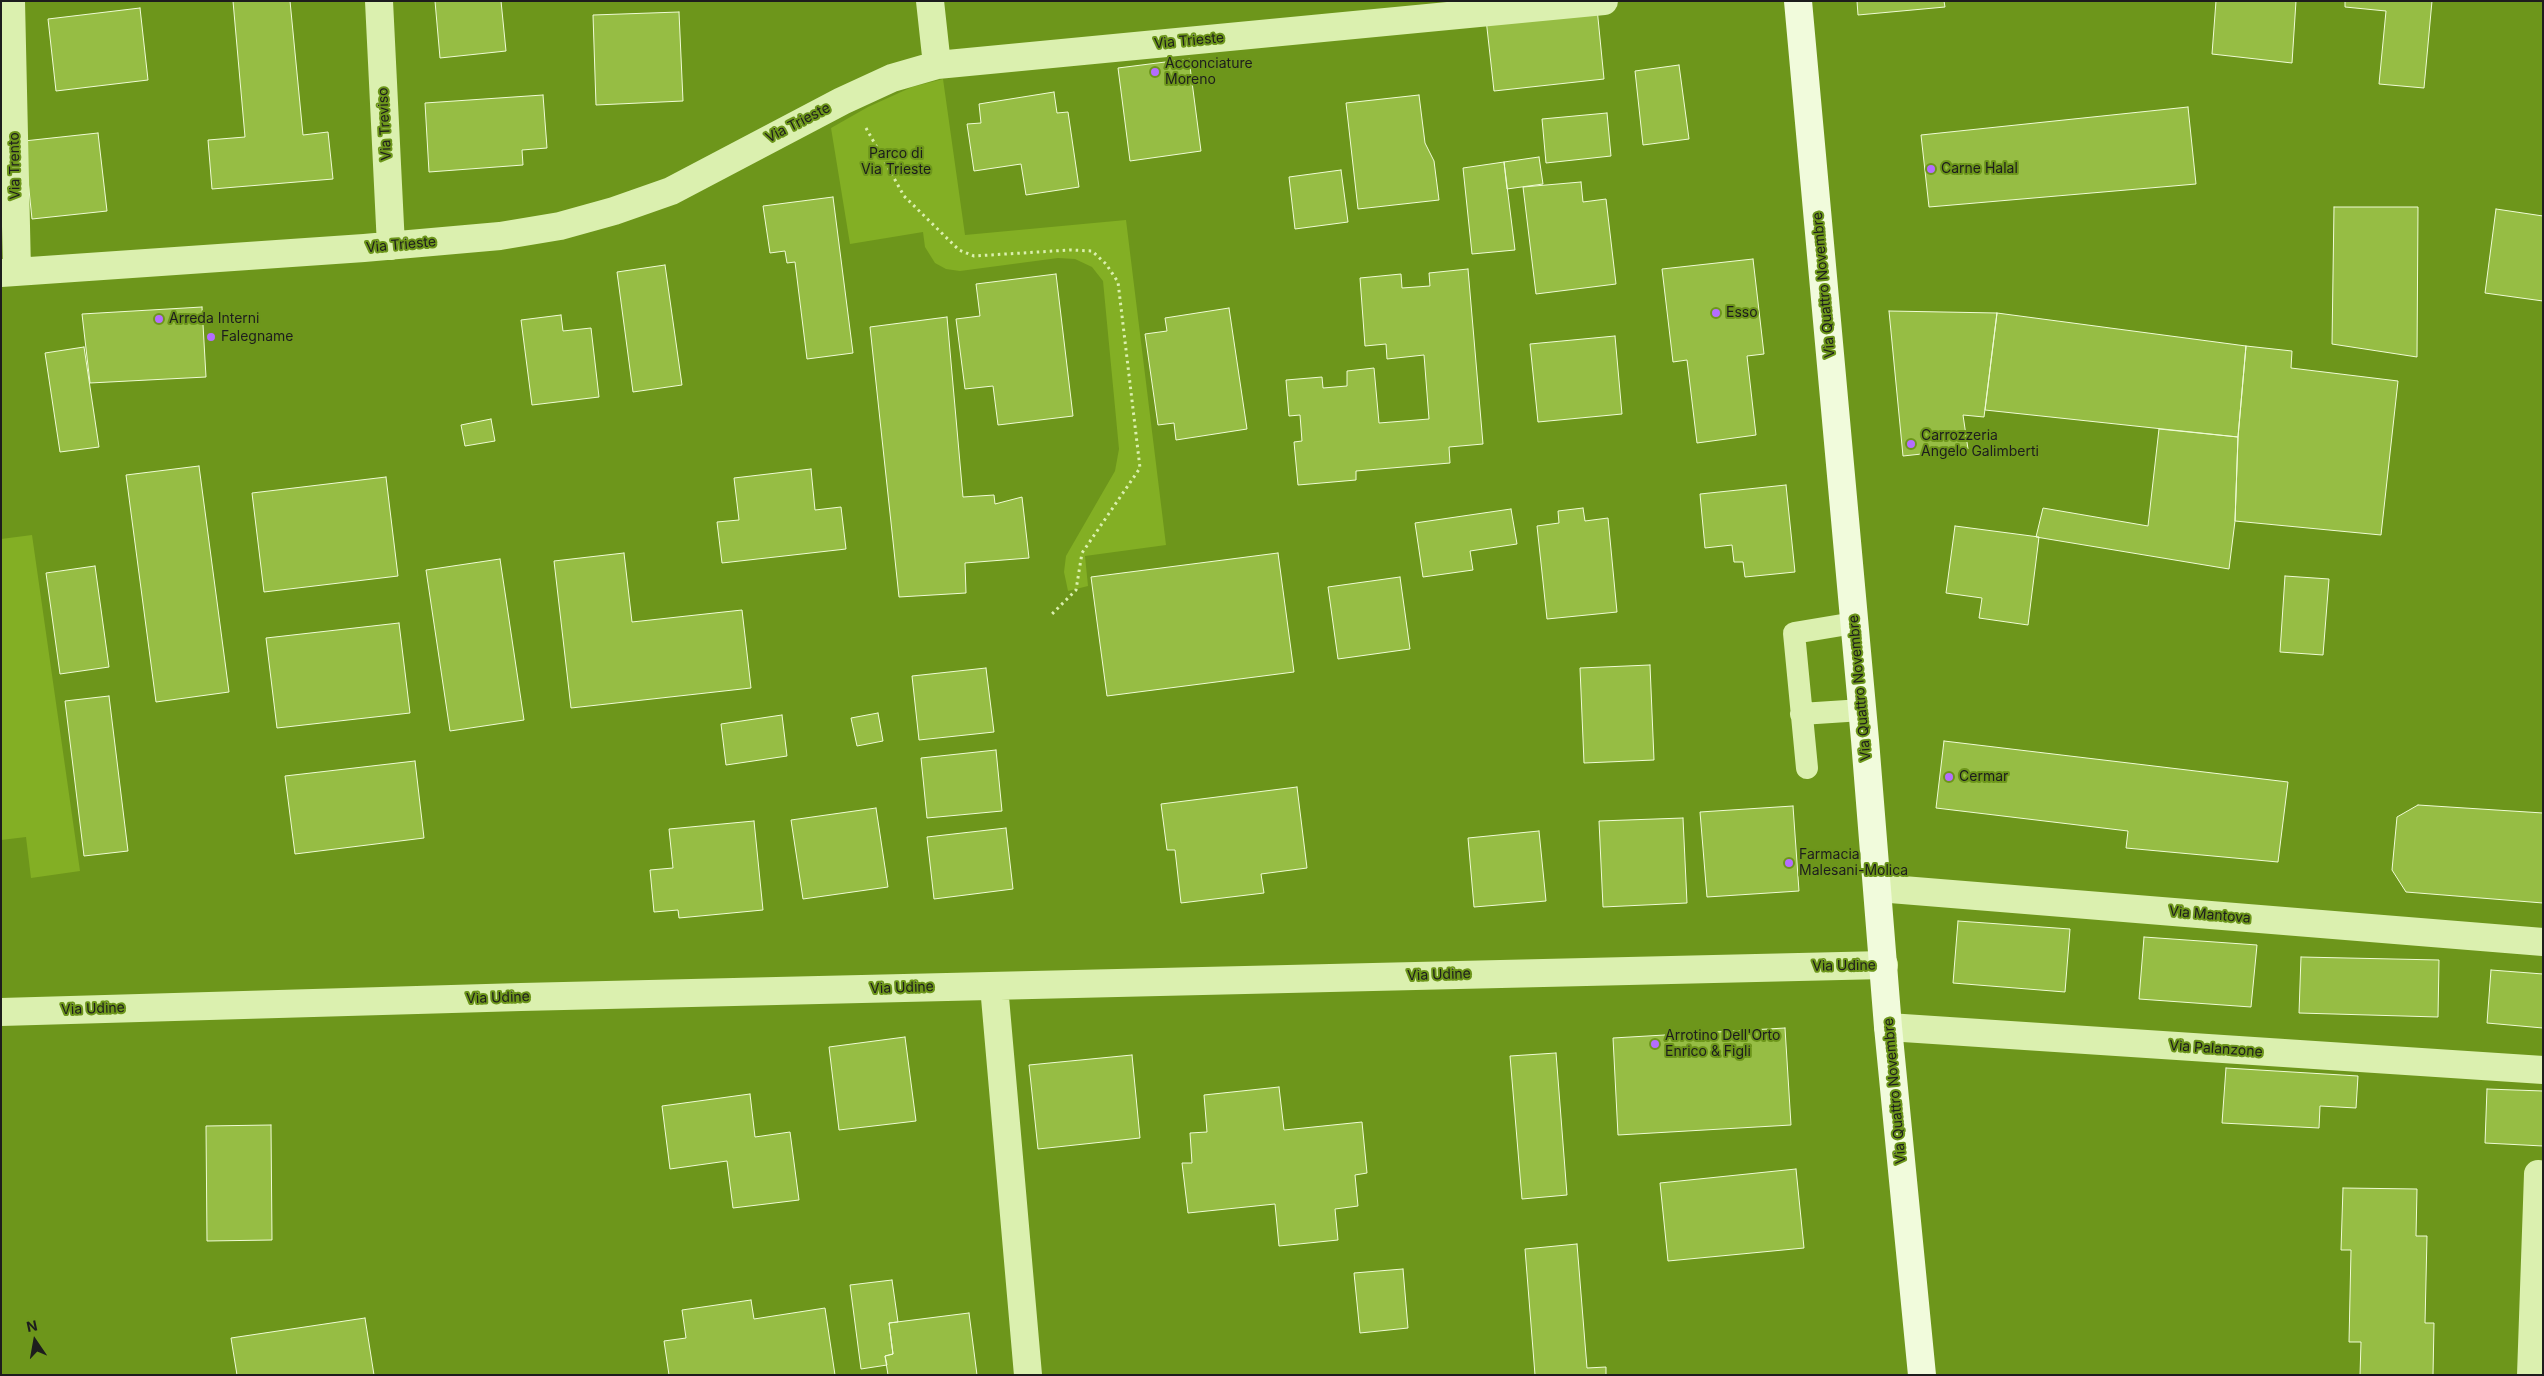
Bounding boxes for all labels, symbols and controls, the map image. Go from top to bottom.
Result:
street label: Via Trieste [1153,30,1225,52]
place label: Acconciature Moreno [1165,56,1253,88]
marker: Acconciature Moreno [1149,66,1161,78]
street label: Via Treviso [375,87,395,161]
street label: Via Trieste [763,100,833,146]
street label: Via Trento [6,132,24,200]
park label: Parco di Via Trieste [861,146,931,178]
place label: Carne Halal [1941,161,2018,177]
marker: Carne Halal [1925,163,1937,175]
street label: Via Quattro Novembre [1809,211,1839,359]
street label: Via Trieste [365,234,437,256]
place label: Esso [1726,305,1758,321]
marker: Esso [1710,307,1722,319]
place label: Arreda Interni [169,311,260,327]
marker: Arreda Interni [153,313,165,325]
place label: Falegname [221,329,293,345]
marker: Falegname [205,331,217,343]
place label: Carrozzeria Angelo Galimberti [1921,428,2039,461]
marker: Carrozzeria Angelo Galimberti [1905,438,1917,450]
street label: Via Quattro Novembre [1845,614,1875,762]
place label: Cermar [1959,769,2008,785]
marker: Cermar [1943,771,1955,783]
place label: Farmacia Malesani-Molica [1799,847,1908,880]
marker: Farmacia Malesani-Molica [1783,857,1795,869]
street label: Via Mantova [2168,903,2252,927]
street label: Via Udine [1812,957,1876,975]
street label: Via Udine [1407,965,1471,985]
street label: Via Udine [870,978,934,998]
street label: Via Udine [466,988,530,1008]
street label: Via Udine [61,999,125,1019]
street label: Via Quattro Novembre [1880,1017,1910,1165]
place label: Arrotino Dell'Orto Enrico & Figli [1665,1028,1780,1060]
street label: Via Palanzone [2169,1037,2263,1061]
marker: Arrotino Dell'Orto Enrico & Figli [1649,1038,1661,1050]
north arrow [10,1316,60,1366]
text: N [25,1316,39,1335]

